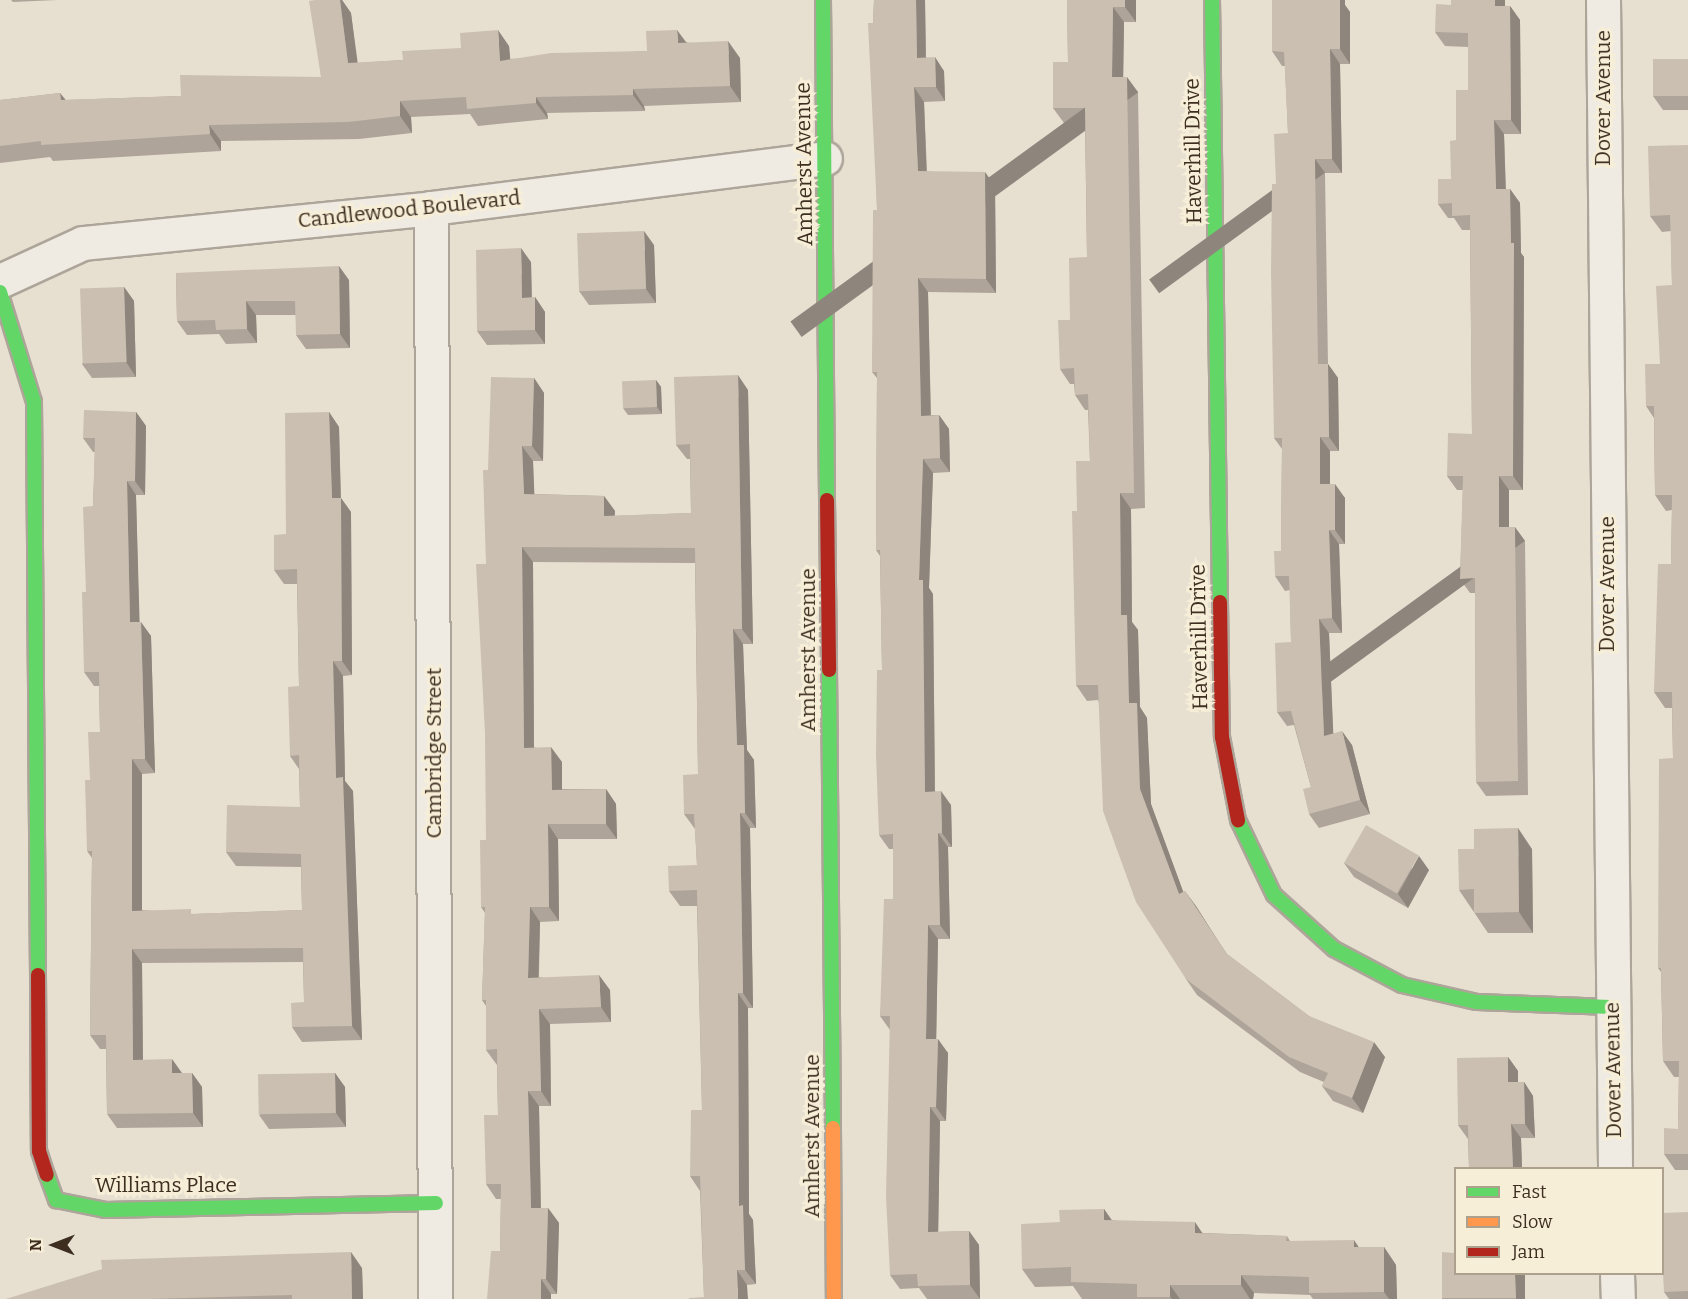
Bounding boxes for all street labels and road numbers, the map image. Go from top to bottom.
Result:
street label: Dover Avenue [1590,30,1616,166]
street label: Haverhill Drive [1179,78,1207,224]
street label: Amherst Avenue [790,82,818,246]
street label: Candlewood Boulevard [297,185,521,233]
street label: Dover Avenue [1594,516,1620,652]
street label: Haverhill Drive [1185,564,1213,710]
street label: Amherst Avenue [795,568,821,732]
street label: Cambridge Street [421,668,447,838]
street label: Dover Avenue [1599,1002,1627,1138]
street label: Amherst Avenue [799,1054,825,1218]
street label: Williams Place [95,1172,237,1198]

